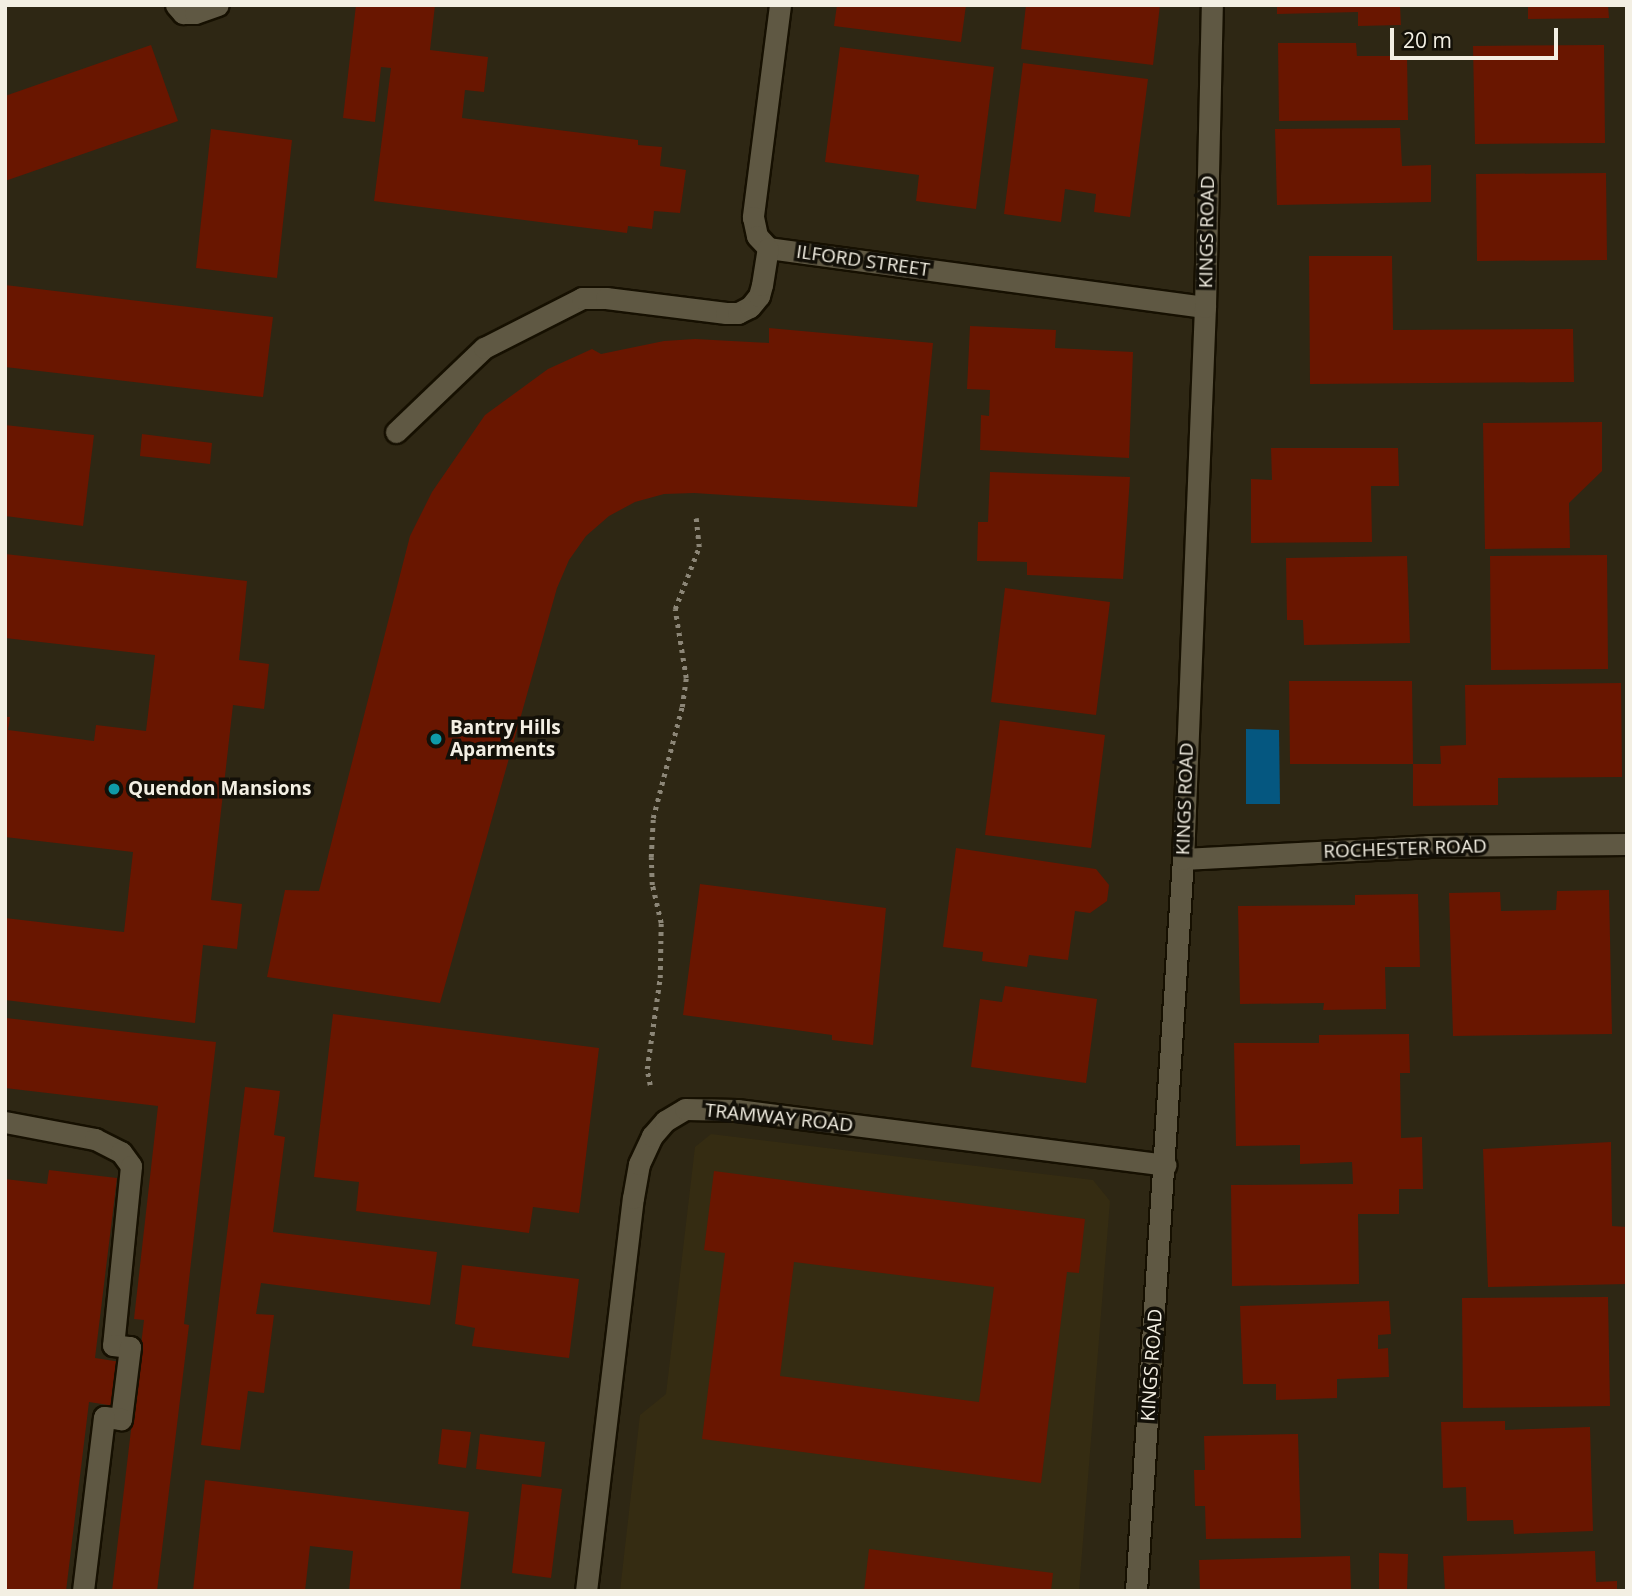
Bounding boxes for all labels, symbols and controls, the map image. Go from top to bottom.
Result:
scale bar [1394,14,1562,58]
text: 20 m [1403,26,1452,54]
street label: KINGS ROAD [1195,175,1219,289]
street label: ILFORD STREET [795,240,931,282]
place label: Bantry Hills Aparments [450,717,561,761]
marker: Bantry Hills Aparments [428,731,444,747]
street label: KINGS ROAD [1172,742,1198,856]
place label: Quendon Mansions [128,778,311,800]
marker: Quendon Mansions [106,781,122,797]
street label: ROCHESTER ROAD [1323,835,1487,863]
street label: TRAMWAY ROAD [704,1099,854,1137]
street label: KINGS ROAD [1137,1308,1167,1422]

